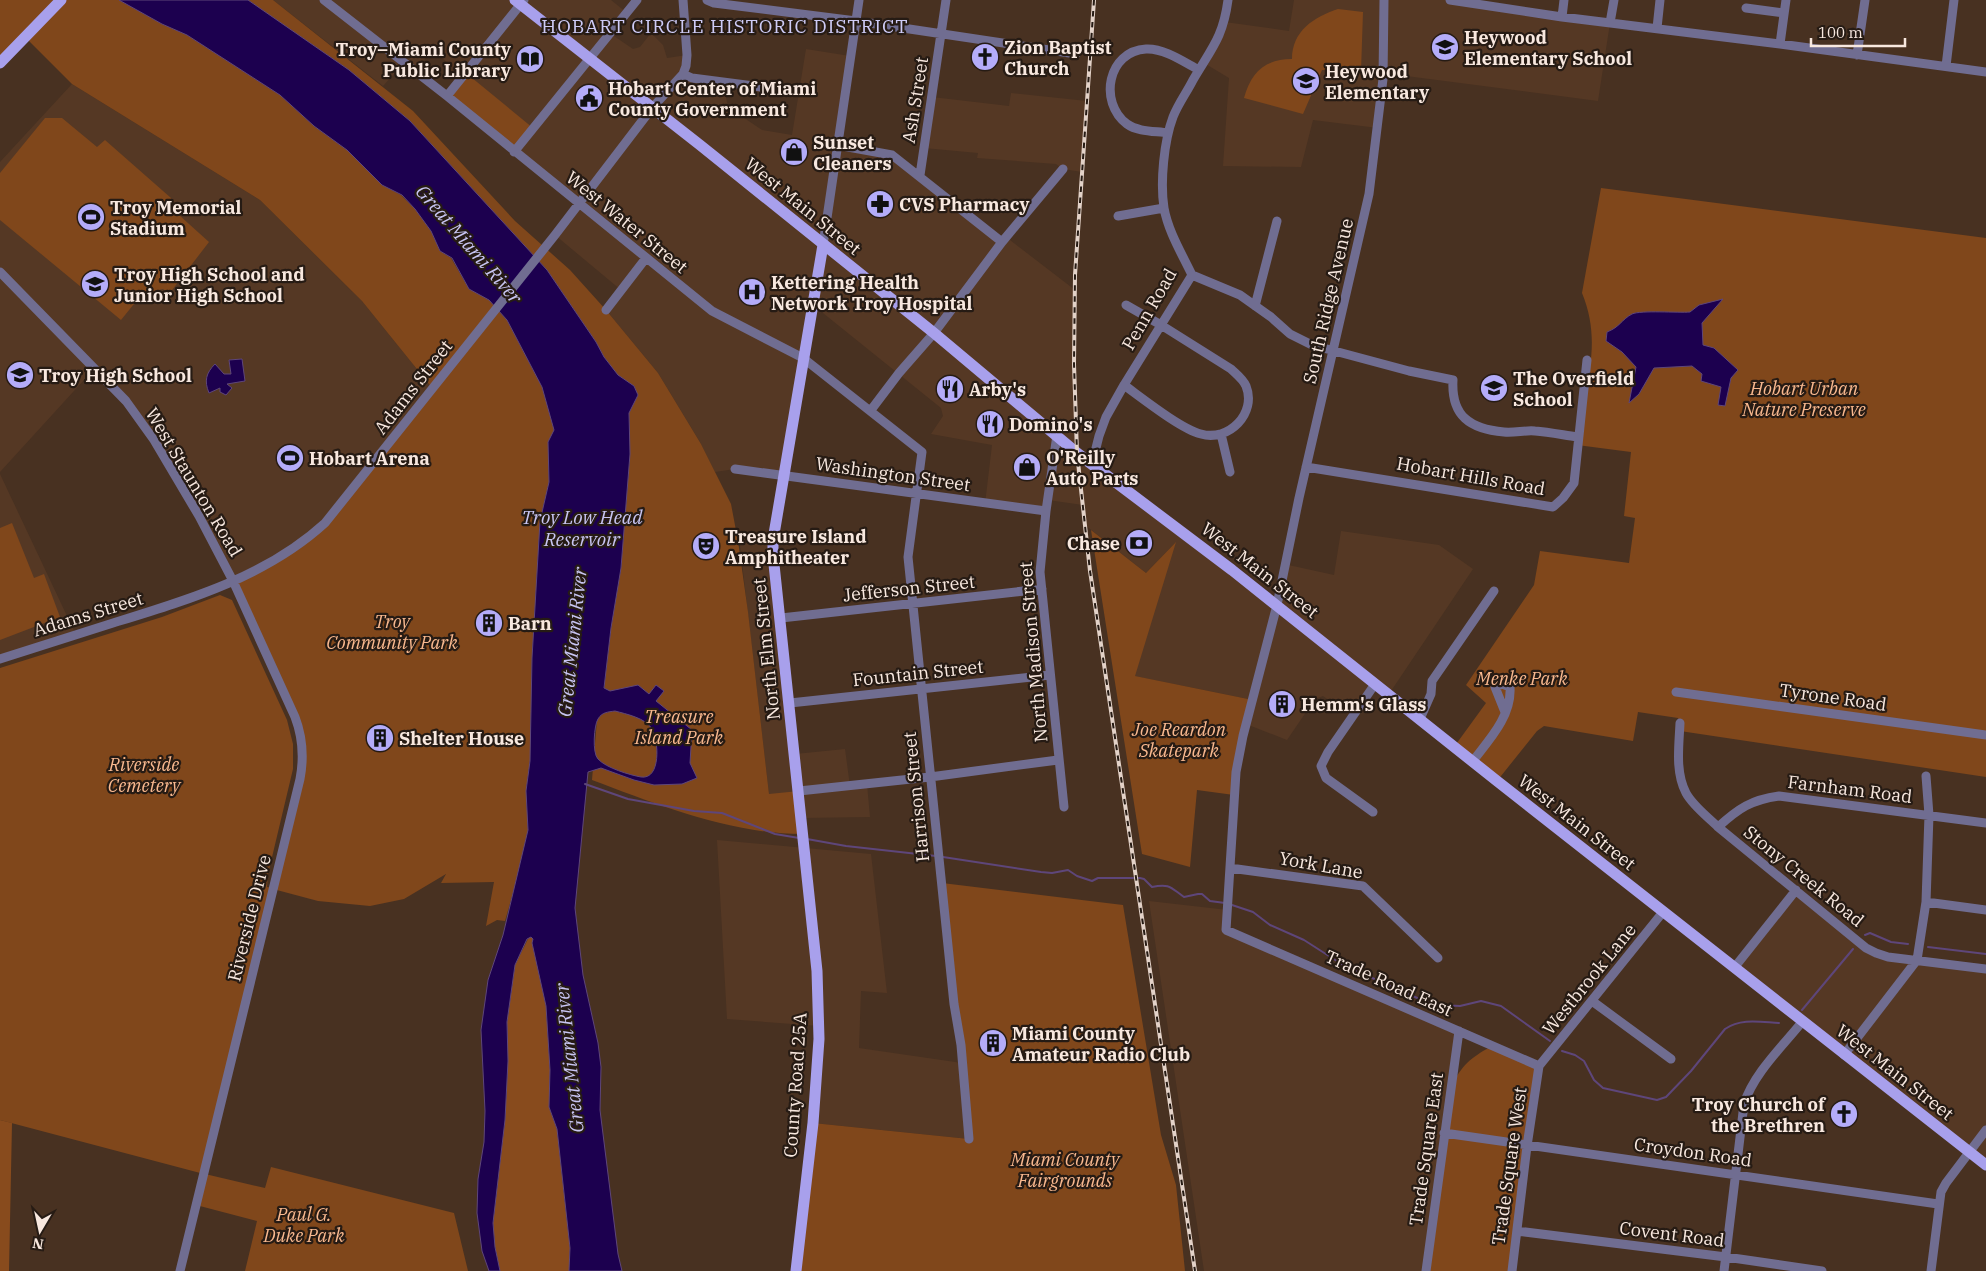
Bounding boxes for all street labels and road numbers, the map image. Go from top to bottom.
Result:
street label: Ash Street [897,55,933,145]
street label: West Main Street [740,152,866,260]
street label: West Water Street [561,166,693,278]
street label: South Ridge Avenue [1298,216,1358,386]
street label: Penn Road [1116,264,1182,354]
street label: Adams Street [369,335,457,439]
street label: West Staunton Road [140,403,248,561]
street label: Washington Street [814,452,972,496]
street label: Hobart Hills Road [1395,452,1547,500]
street label: West Main Street [1197,517,1323,623]
street label: North Madison Street [1014,561,1052,743]
street label: Jefferson Street [842,570,976,606]
street label: North Elm Street [747,577,785,721]
street label: Adams Street [30,586,146,642]
street label: Fountain Street [851,655,985,691]
street label: Tyrone Road [1778,678,1888,716]
street label: Harrison Street [898,731,934,863]
street label: West Main Street [1514,769,1640,875]
street label: Farnham Road [1786,770,1914,808]
street label: Stony Creek Road [1739,820,1869,932]
street label: York Lane [1277,846,1365,884]
street label: Riverside Drive [222,852,276,984]
street label: Westbrook Lane [1537,919,1641,1039]
street label: Trade Road East [1322,945,1456,1021]
street label: County Road 25A [778,1011,812,1158]
street label: West Main Street [1832,1019,1958,1125]
street label: Trade Square East [1404,1071,1448,1227]
street label: Trade Square West [1487,1085,1531,1247]
street label: Croydon Road [1633,1132,1753,1172]
street label: Covent Road [1618,1216,1726,1252]

